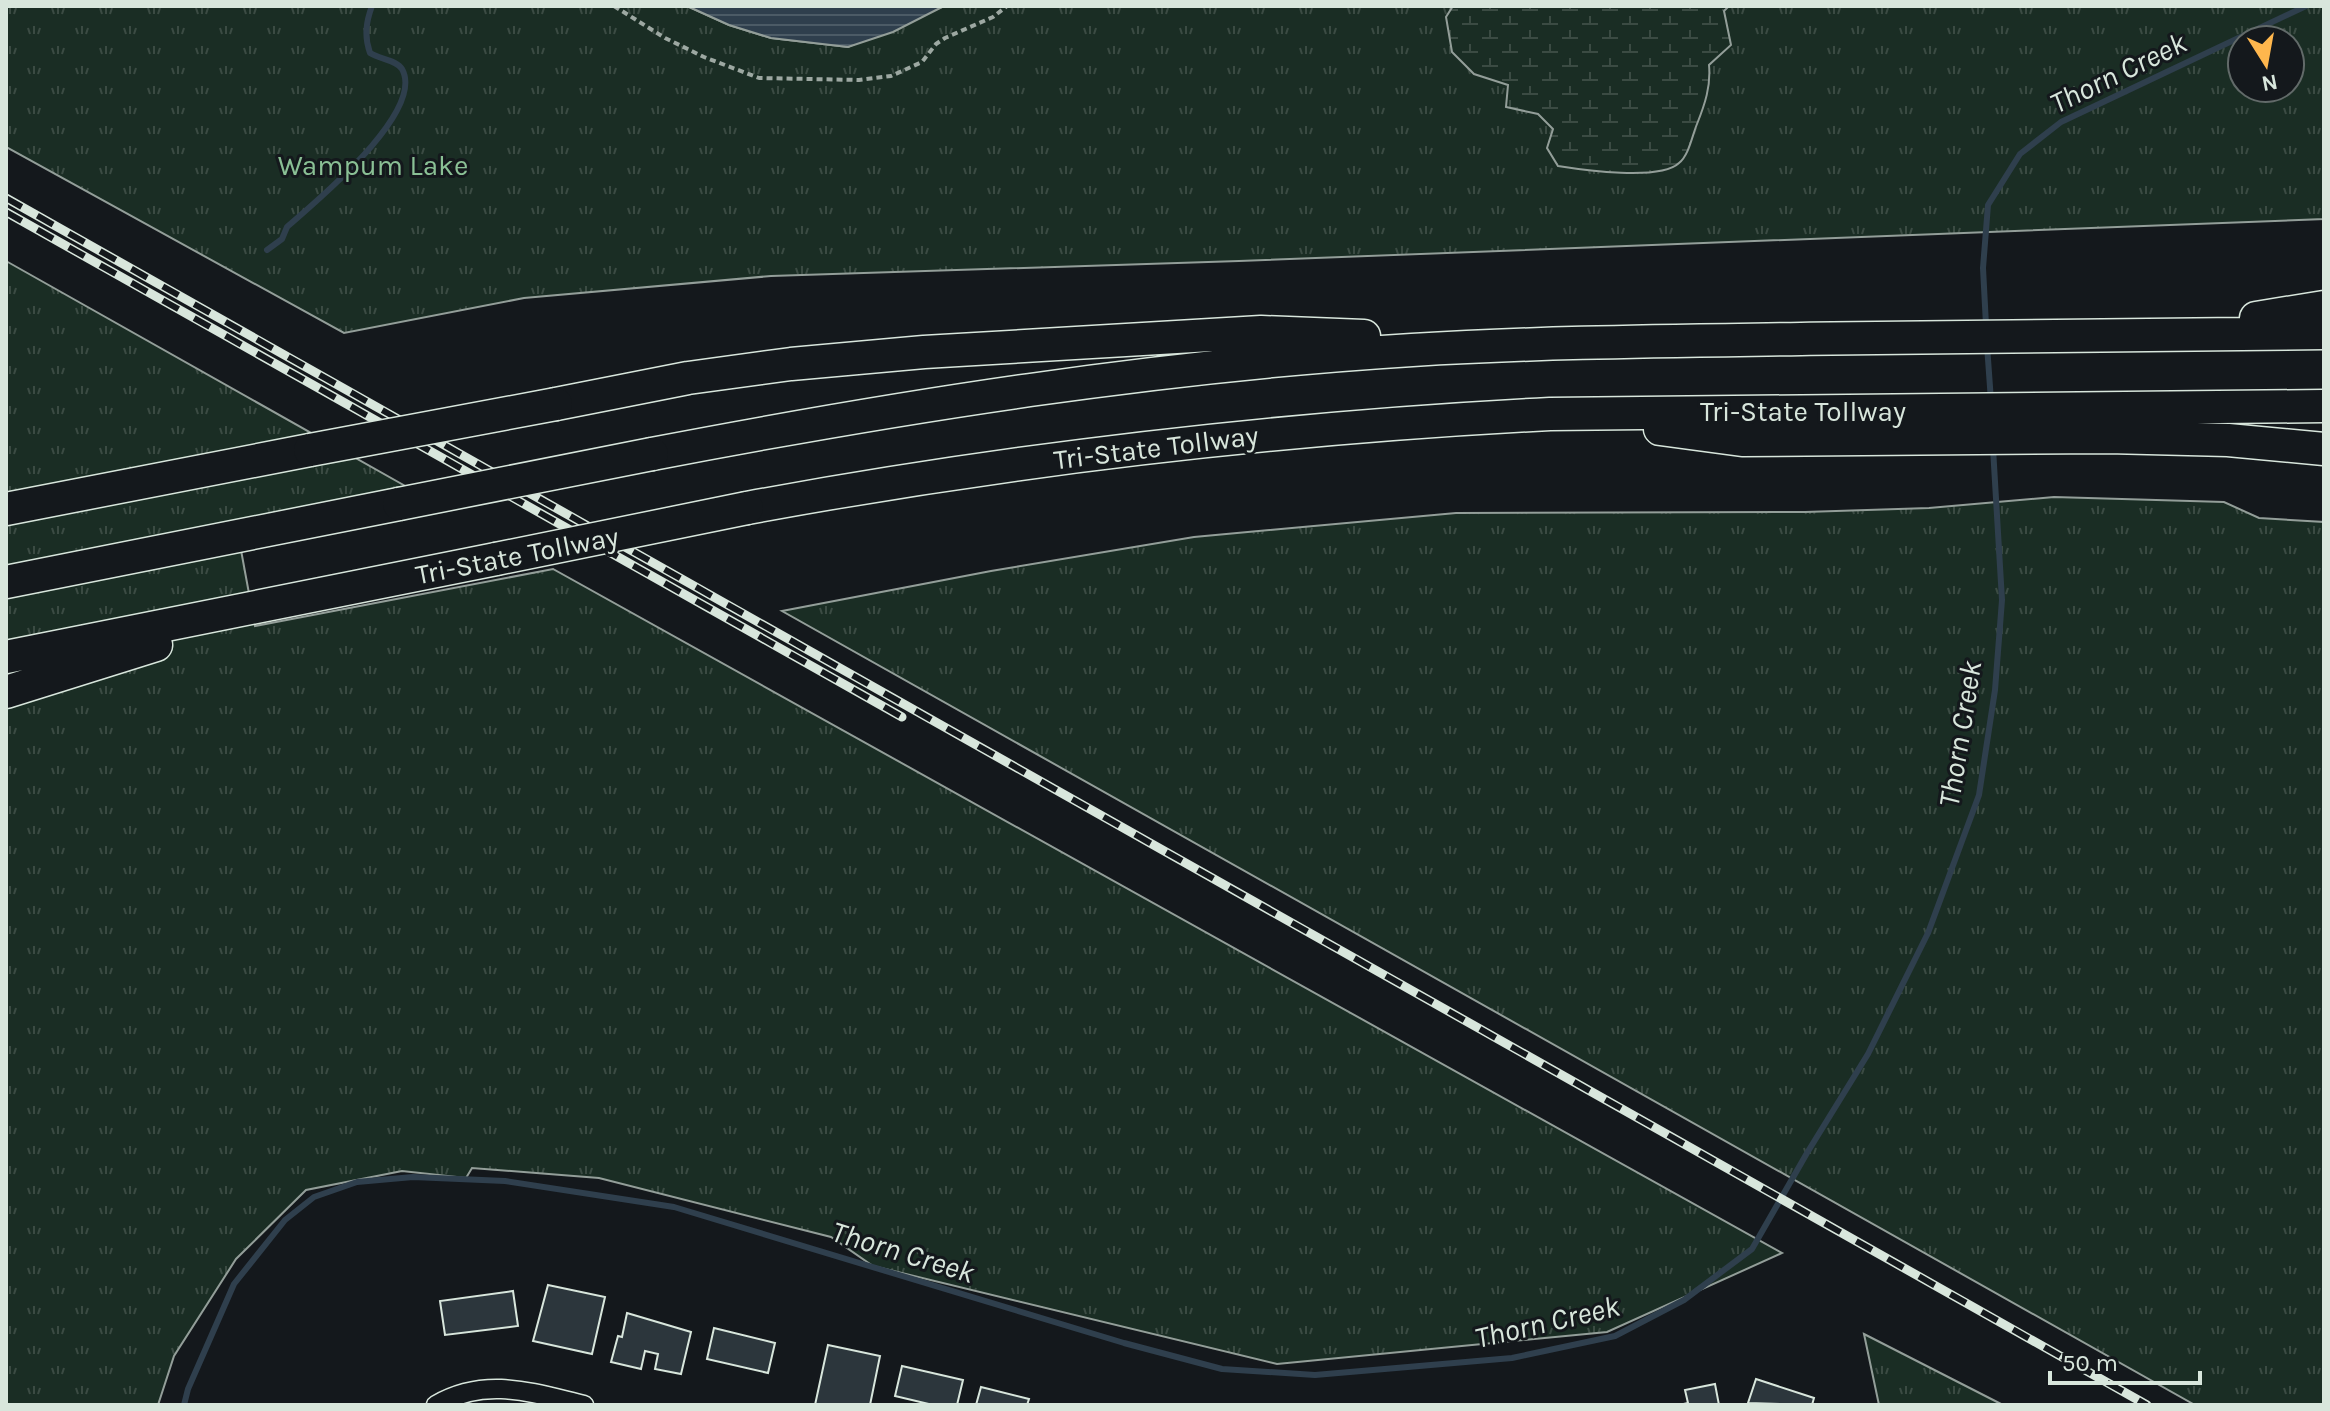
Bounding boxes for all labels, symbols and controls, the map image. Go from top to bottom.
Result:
water label: Thorn Creek [2044,24,2193,121]
north arrow [2226,24,2306,104]
text: N [2259,68,2280,97]
park label: Wampum Lake [278,149,468,182]
street label: Tri-State Tollway [1700,395,1906,428]
street label: Tri-State Tollway [1052,419,1260,476]
street label: Tri-State Tollway [413,520,621,591]
water label: Thorn Creek [1931,658,1989,810]
water label: Thorn Creek [827,1213,979,1291]
water label: Thorn Creek [1471,1288,1624,1356]
scale bar [2050,1335,2200,1385]
text: 50 m [2062,1349,2118,1377]

